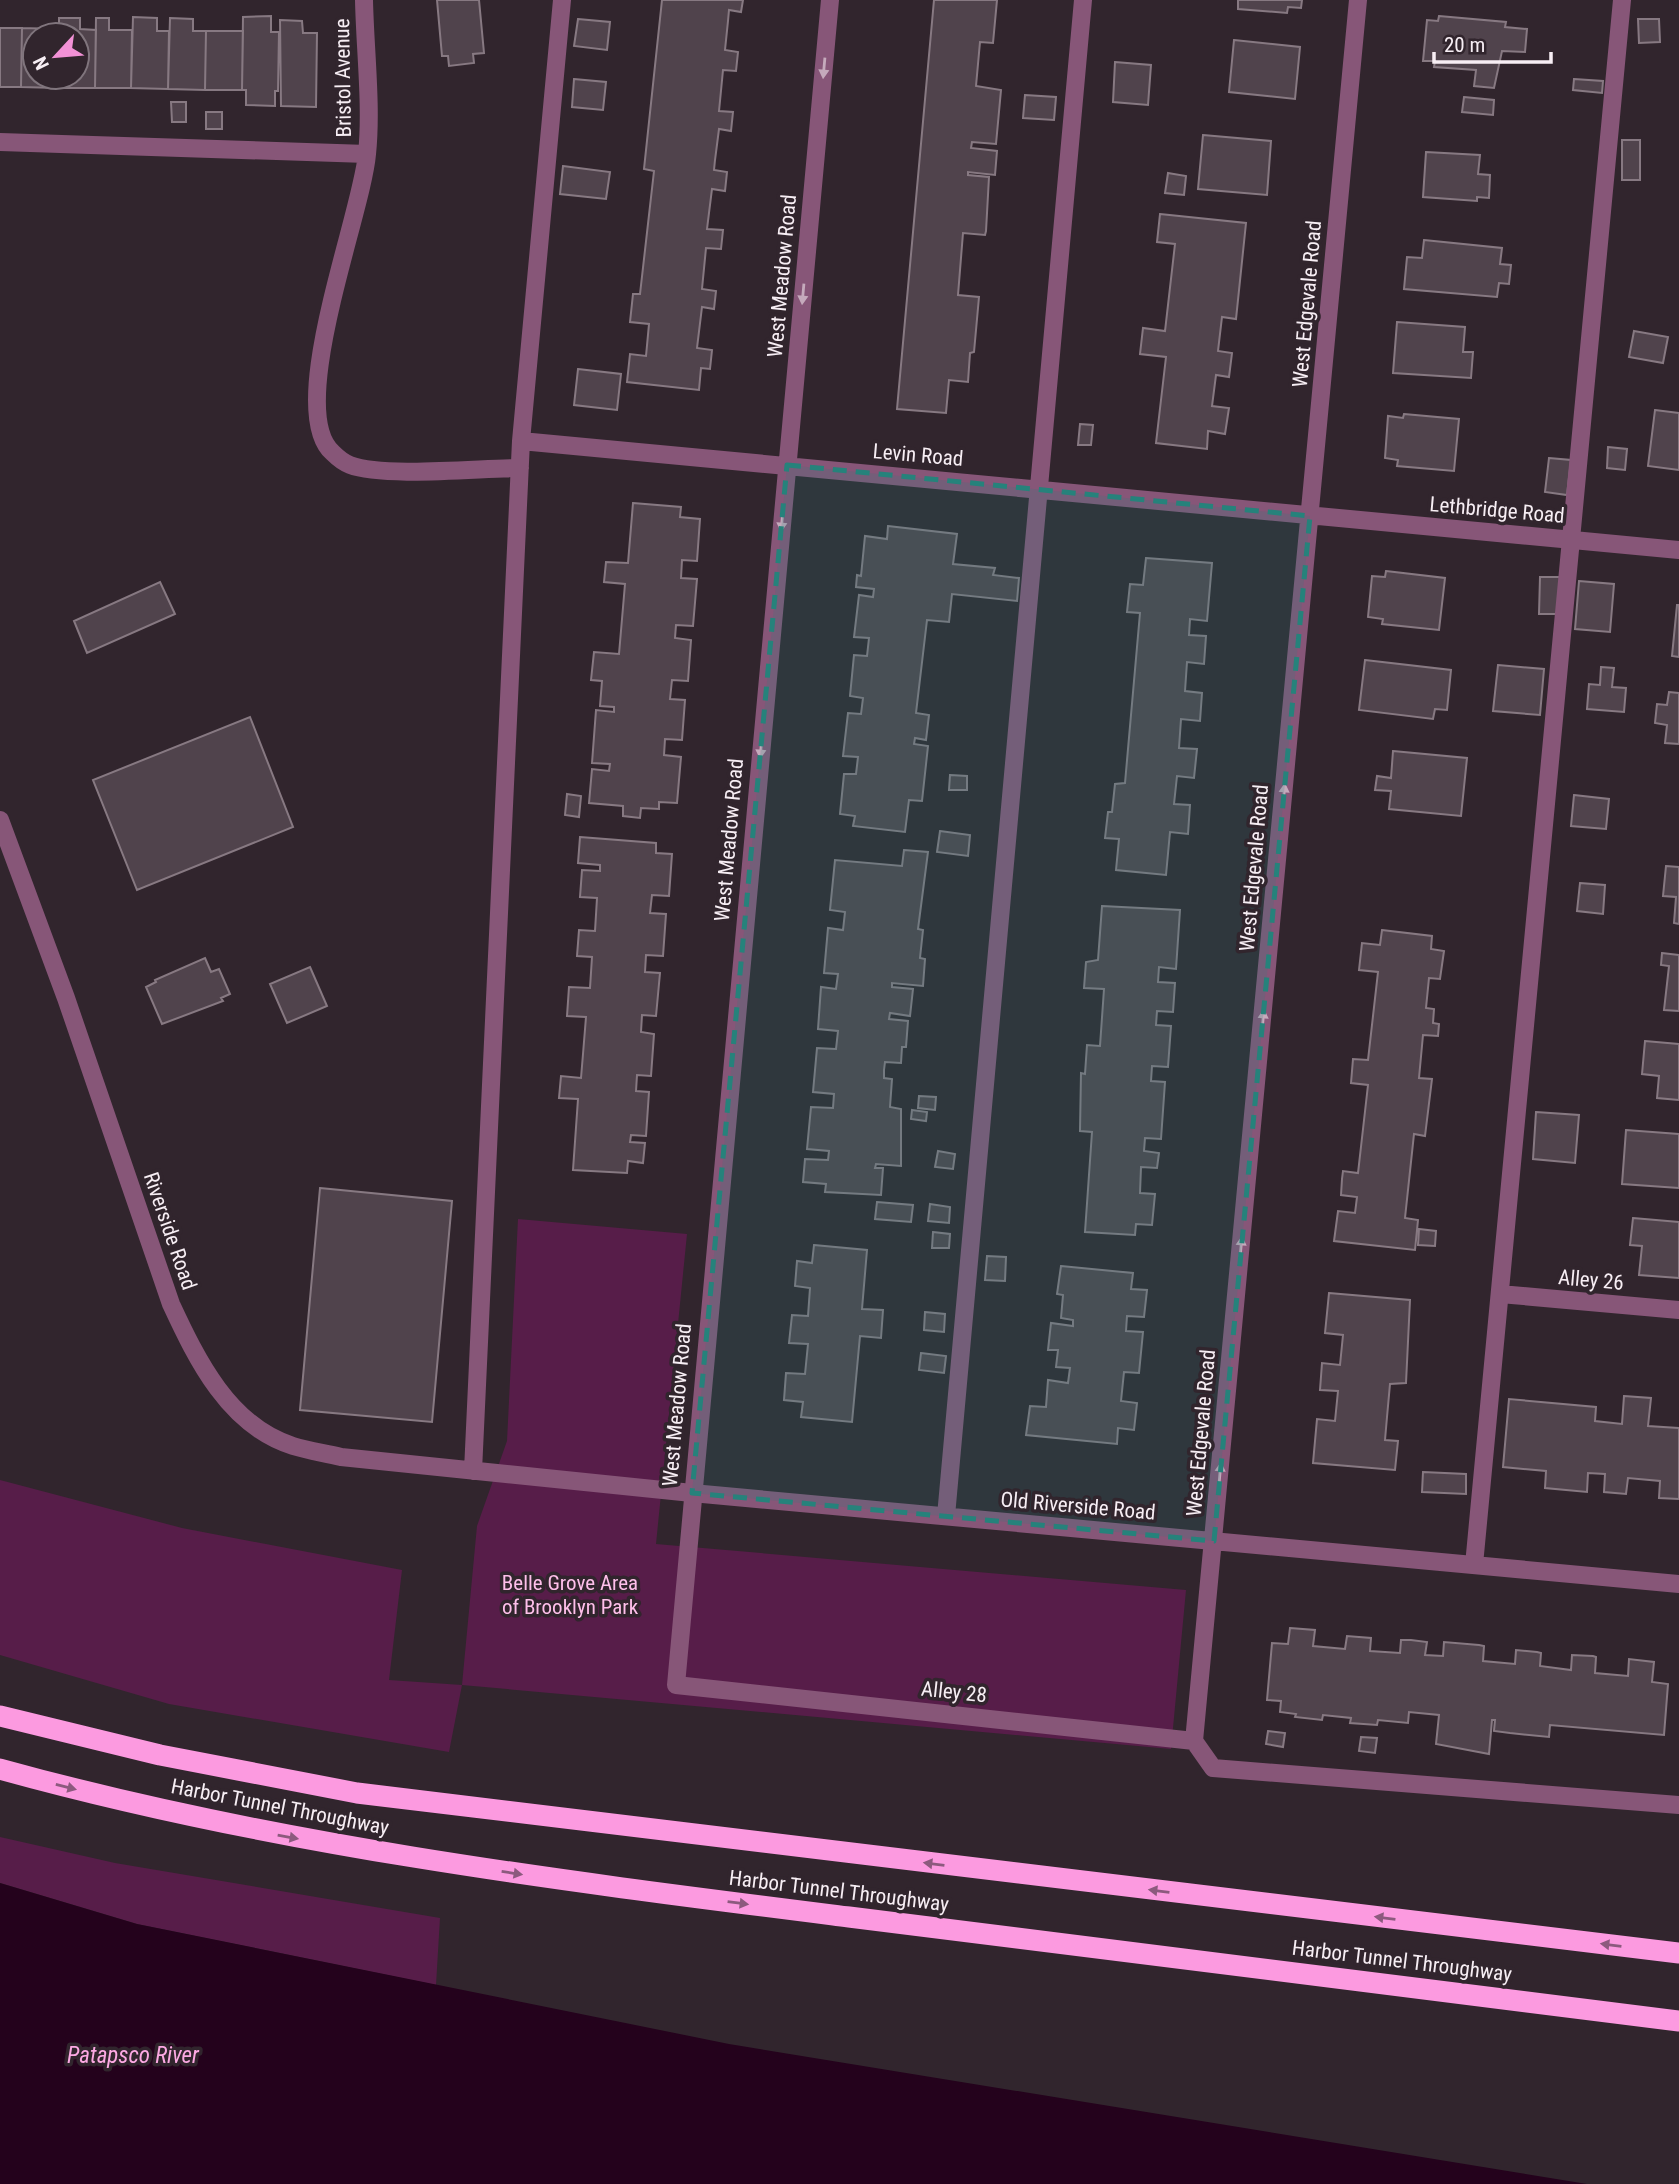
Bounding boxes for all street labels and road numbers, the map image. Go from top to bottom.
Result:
street label: Bristol Avenue [330,18,356,138]
street label: West Meadow Road [763,194,801,358]
street label: West Edgevale Road [1288,220,1326,388]
street label: Levin Road [872,439,964,471]
street label: Lethbridge Road [1429,492,1565,528]
street label: West Meadow Road [710,758,748,922]
street label: West Edgevale Road [1235,784,1273,952]
street label: Riverside Road [139,1169,201,1293]
street label: Alley 26 [1557,1265,1625,1295]
street label: West Meadow Road [658,1323,696,1487]
street label: West Edgevale Road [1182,1349,1220,1517]
street label: Old Riverside Road [1000,1487,1156,1525]
street label: Alley 28 [920,1677,988,1707]
street label: Harbor Tunnel Throughway [169,1774,391,1840]
street label: Harbor Tunnel Throughway [728,1866,951,1916]
street label: Harbor Tunnel Throughway [1291,1936,1514,1986]

